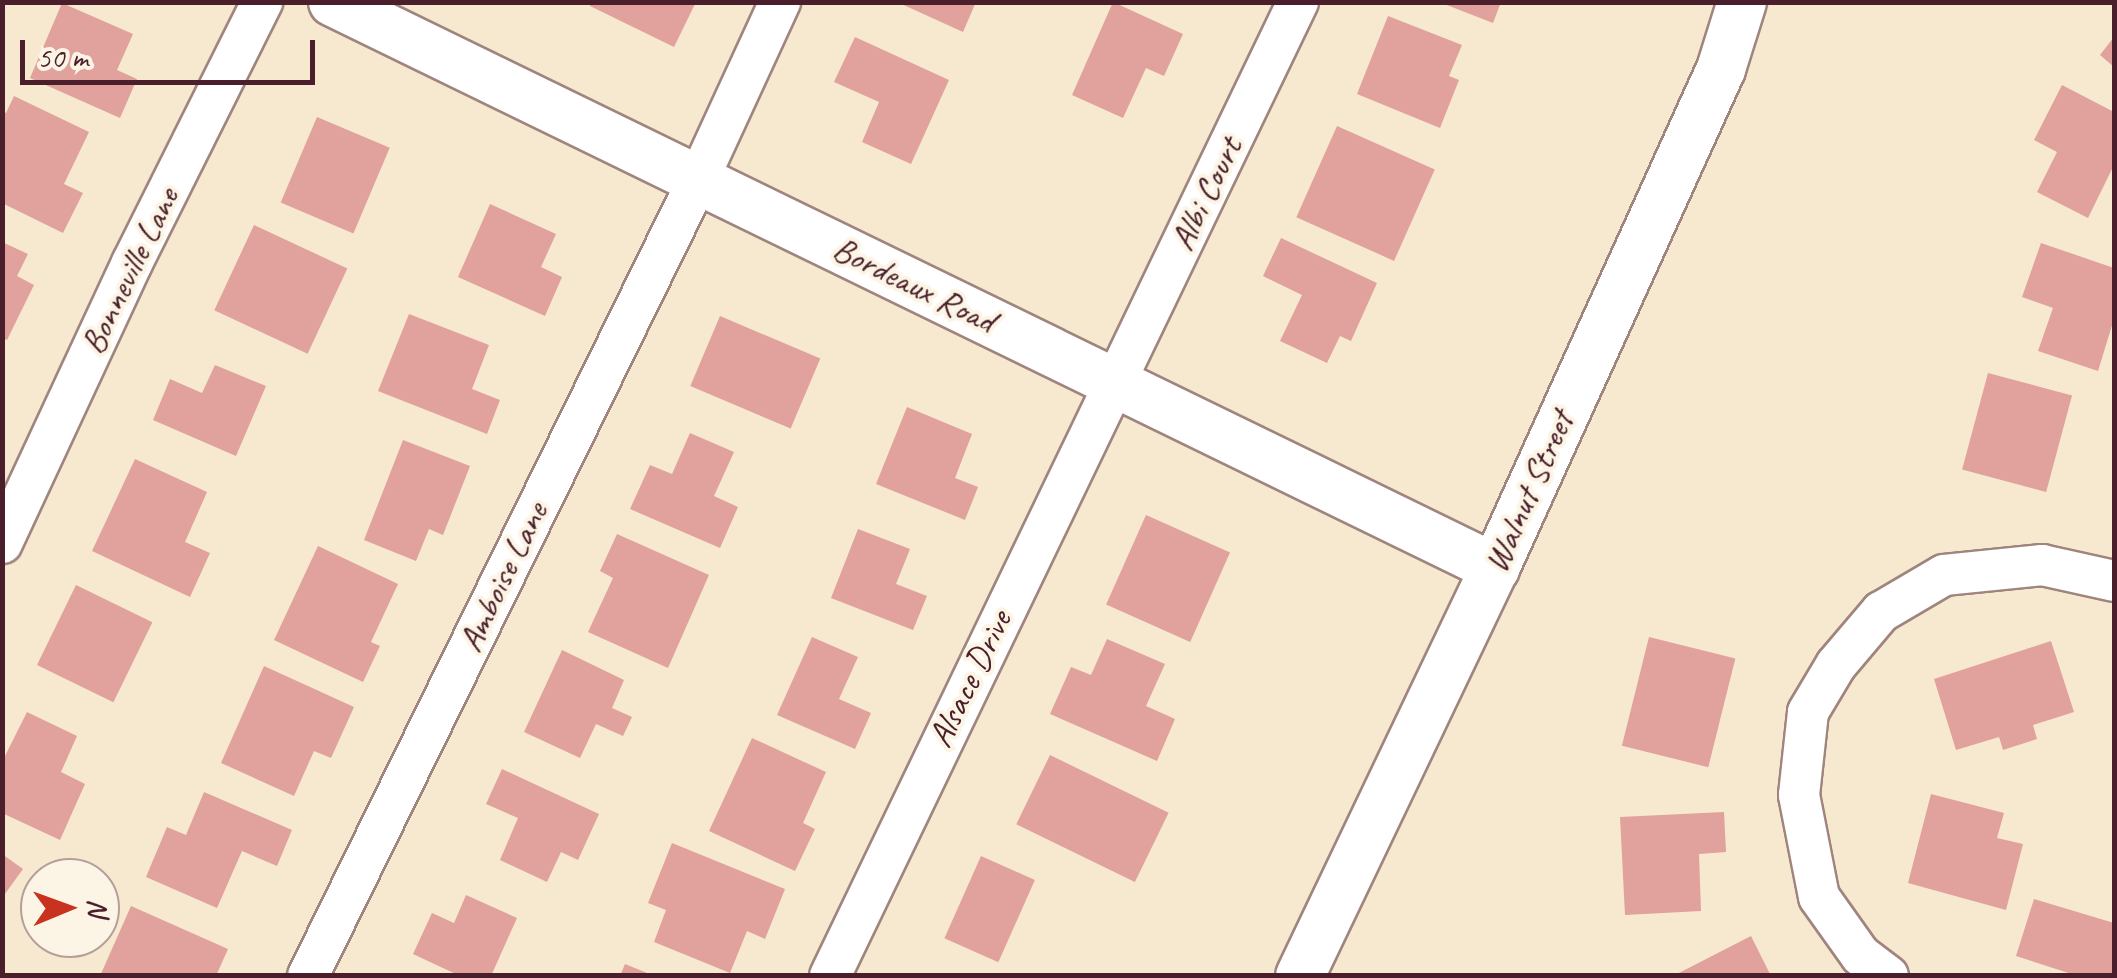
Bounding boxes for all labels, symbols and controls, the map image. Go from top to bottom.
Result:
scale bar [25,20,320,82]
text: 50 m [37,38,88,76]
street label: Albi Court [1161,131,1251,257]
street label: Bonneville Lane [72,181,188,361]
street label: Bordeaux Road [826,228,1002,342]
street label: Walnut Street [1475,405,1583,579]
street label: Amboise Lane [449,496,557,658]
street label: Alsace Drive [919,604,1021,754]
north arrow [20,858,120,958]
text: N [81,899,116,916]

